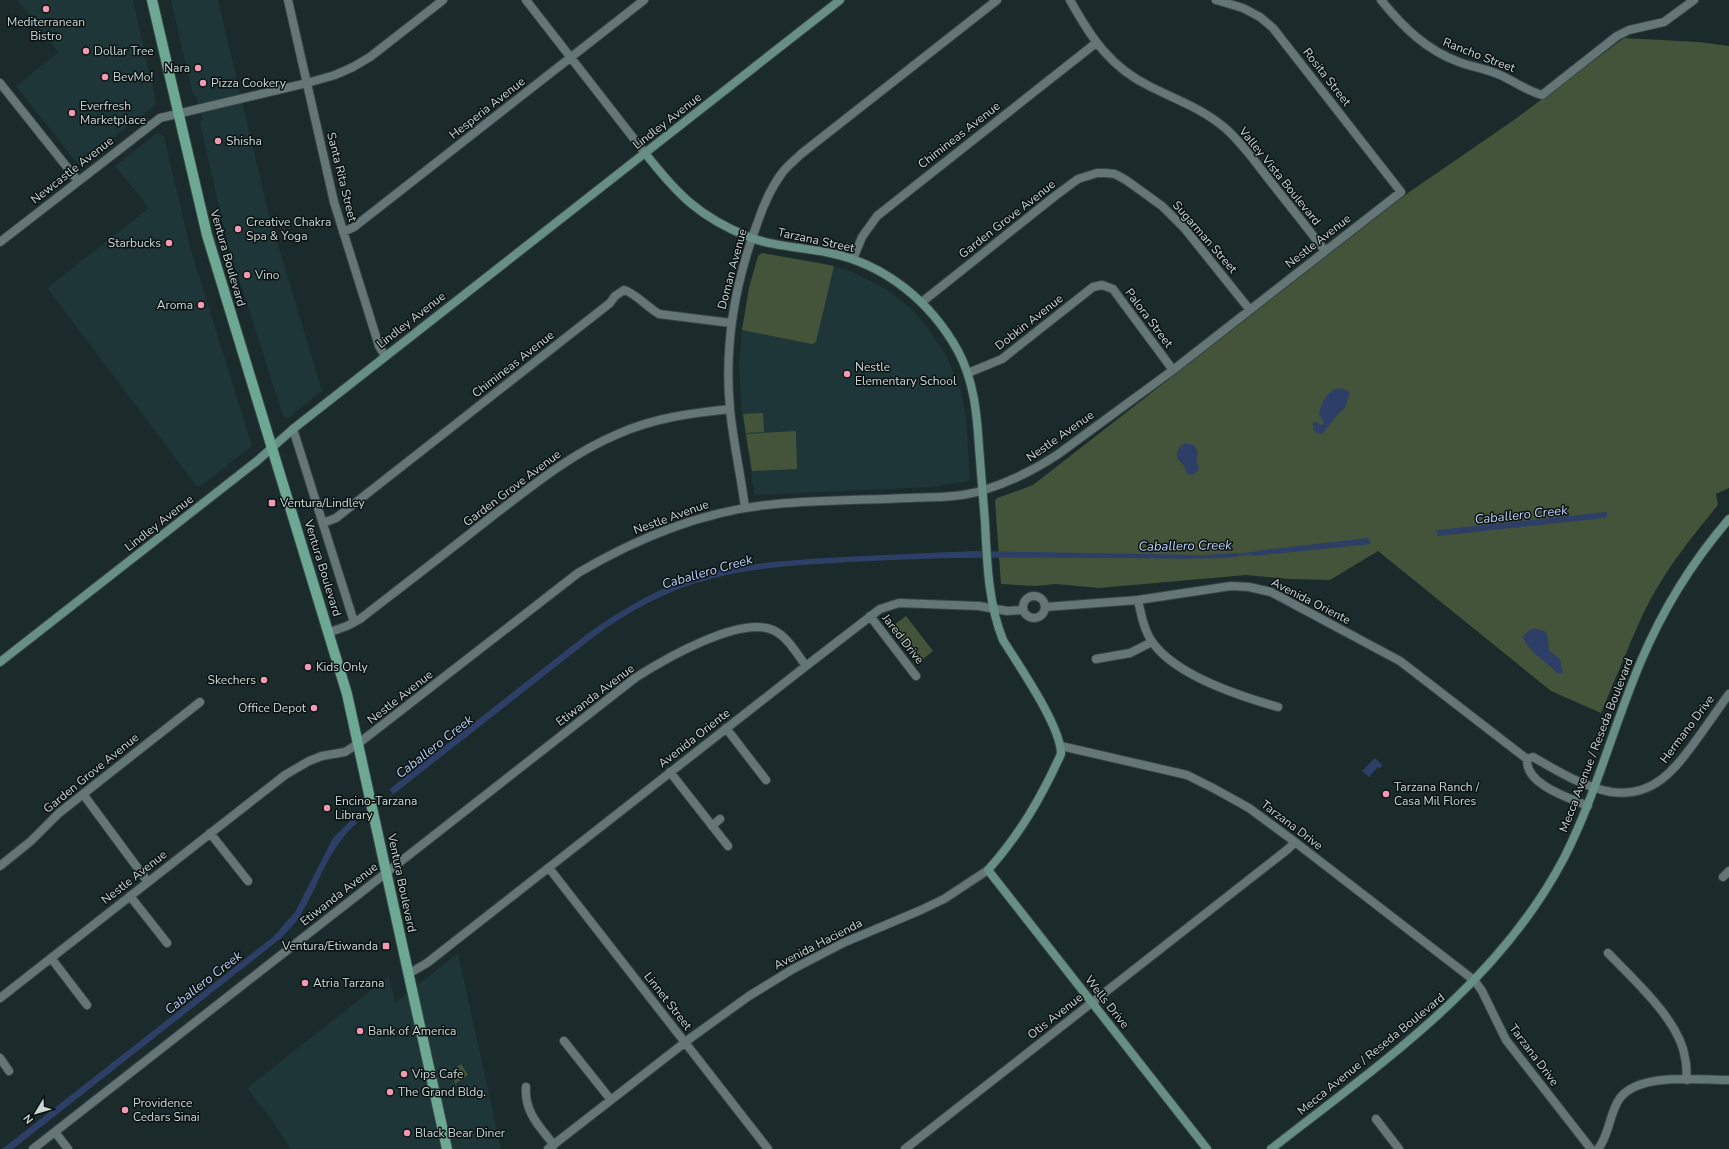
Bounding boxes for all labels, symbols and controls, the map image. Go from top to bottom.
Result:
marker: Mediterranean Bistro [41,4,51,14]
place label: Mediterranean Bistro [7,14,85,44]
street label: Rancho Street [1441,34,1518,76]
place label: Dollar Tree [94,43,154,59]
street label: Rosita Street [1299,45,1355,110]
marker: Dollar Tree [81,46,91,56]
place label: Nara [164,60,190,76]
marker: Nara [193,63,203,73]
place label: BevMo! [113,69,153,85]
marker: BevMo! [100,72,110,82]
street label: Hesperia Avenue [446,73,528,143]
place label: Pizza Cookery [211,75,287,91]
marker: Pizza Cookery [198,78,208,88]
street label: Lindley Avenue [629,89,705,153]
place label: Everfresh Marketplace [80,98,146,128]
street label: Chimineas Avenue [915,98,1003,172]
marker: Everfresh Marketplace [67,108,77,118]
street label: Valley Vista Boulevard [1235,123,1325,228]
street label: Santa Rita Street [323,131,361,224]
street label: Newcastle Avenue [27,133,117,207]
place label: Shisha [226,133,262,149]
marker: Shisha [213,136,223,146]
street label: Garden Grove Avenue [955,176,1059,262]
street label: Sugarman Street [1169,197,1241,277]
street label: Ventura Boulevard [206,207,250,308]
street label: Nestle Avenue [1282,210,1354,272]
place label: Creative Chakra Spa & Yoga [246,214,331,244]
marker: Creative Chakra Spa & Yoga [233,224,243,234]
street label: Tarzana Street [776,224,857,256]
street label: Doman Avenue [714,227,750,311]
place label: Starbucks [108,235,161,251]
marker: Starbucks [164,238,174,248]
place label: Vino [254,267,280,283]
marker: Vino [242,270,252,280]
street label: Palora Street [1121,285,1177,352]
street label: Lindley Avenue [373,288,449,352]
street label: Dobkin Avenue [992,290,1066,354]
place label: Aroma [157,297,193,313]
marker: Aroma [196,300,206,310]
street label: Chimineas Avenue [469,327,557,401]
place label: Nestle Elementary School [855,359,957,389]
marker: Nestle Elementary School [842,369,852,379]
street label: Nestle Avenue [1023,407,1097,465]
street label: Garden Grove Avenue [460,446,564,530]
street label: Lindley Avenue [121,491,197,555]
place label: Ventura/Lindley [279,495,366,511]
street label: Nestle Avenue [631,496,711,538]
marker: Ventura/Lindley [267,498,277,508]
water label: Caballero Creek [1474,501,1569,529]
street label: Ventura Boulevard [300,517,345,618]
water label: Caballero Creek [1138,536,1232,556]
water label: Caballero Creek [660,550,755,593]
street label: Avenida Oriente [1269,574,1353,628]
street label: Jared Drive [878,610,928,667]
street label: Mecca Avenue / Reseda Boulevard [1555,656,1637,834]
place label: Kids Only [316,659,369,675]
street label: Etiwanda Avenue [553,660,637,730]
marker: Kids Only [303,662,313,672]
street label: Nestle Avenue [364,666,436,728]
place label: Skechers [208,672,256,688]
marker: Skechers [259,675,269,685]
street label: Hermano Drive [1656,692,1718,766]
place label: Office Depot [238,700,307,716]
marker: Office Depot [309,703,319,713]
street label: Avenida Oriente [655,705,733,771]
water label: Caballero Creek [392,711,477,783]
street label: Garden Grove Avenue [40,729,142,817]
place label: Tarzana Ranch / Casa Mil Flores [1394,779,1480,809]
marker: Tarzana Ranch / Casa Mil Flores [1381,789,1391,799]
place label: Encino-Tarzana Library [335,793,417,823]
street label: Tarzana Drive [1258,796,1326,854]
marker: Encino-Tarzana Library [322,803,332,813]
street label: Ventura Boulevard [384,831,420,934]
street label: Nestle Avenue [98,846,170,908]
street label: Etiwanda Avenue [297,859,381,929]
street label: Avenida Hacienda [771,915,865,973]
place label: Ventura/Etiwanda [281,938,378,954]
marker: Ventura/Etiwanda [381,941,391,951]
water label: Caballero Creek [161,947,246,1019]
street label: Linnet Street [640,969,696,1034]
street label: Wells Drive [1081,972,1133,1032]
place label: Atria Tarzana [313,975,384,991]
marker: Atria Tarzana [300,978,310,988]
street label: Otis Avenue [1024,989,1086,1043]
street label: Mecca Avenue / Reseda Boulevard [1294,989,1448,1119]
street label: Tarzana Drive [1505,1021,1563,1089]
place label: Bank of America [368,1023,456,1039]
marker: Bank of America [355,1026,365,1036]
place label: Vips Cafe [411,1066,463,1082]
marker: Vips Cafe [399,1069,409,1079]
place label: The Grand Bldg. [398,1084,486,1100]
marker: The Grand Bldg. [385,1087,395,1097]
north arrow [16,1093,56,1133]
place label: Providence Cedars Sinai [133,1095,200,1125]
marker: Providence Cedars Sinai [120,1105,130,1115]
text: N [20,1111,37,1127]
place label: Black Bear Diner [415,1125,506,1141]
marker: Black Bear Diner [402,1128,412,1138]

